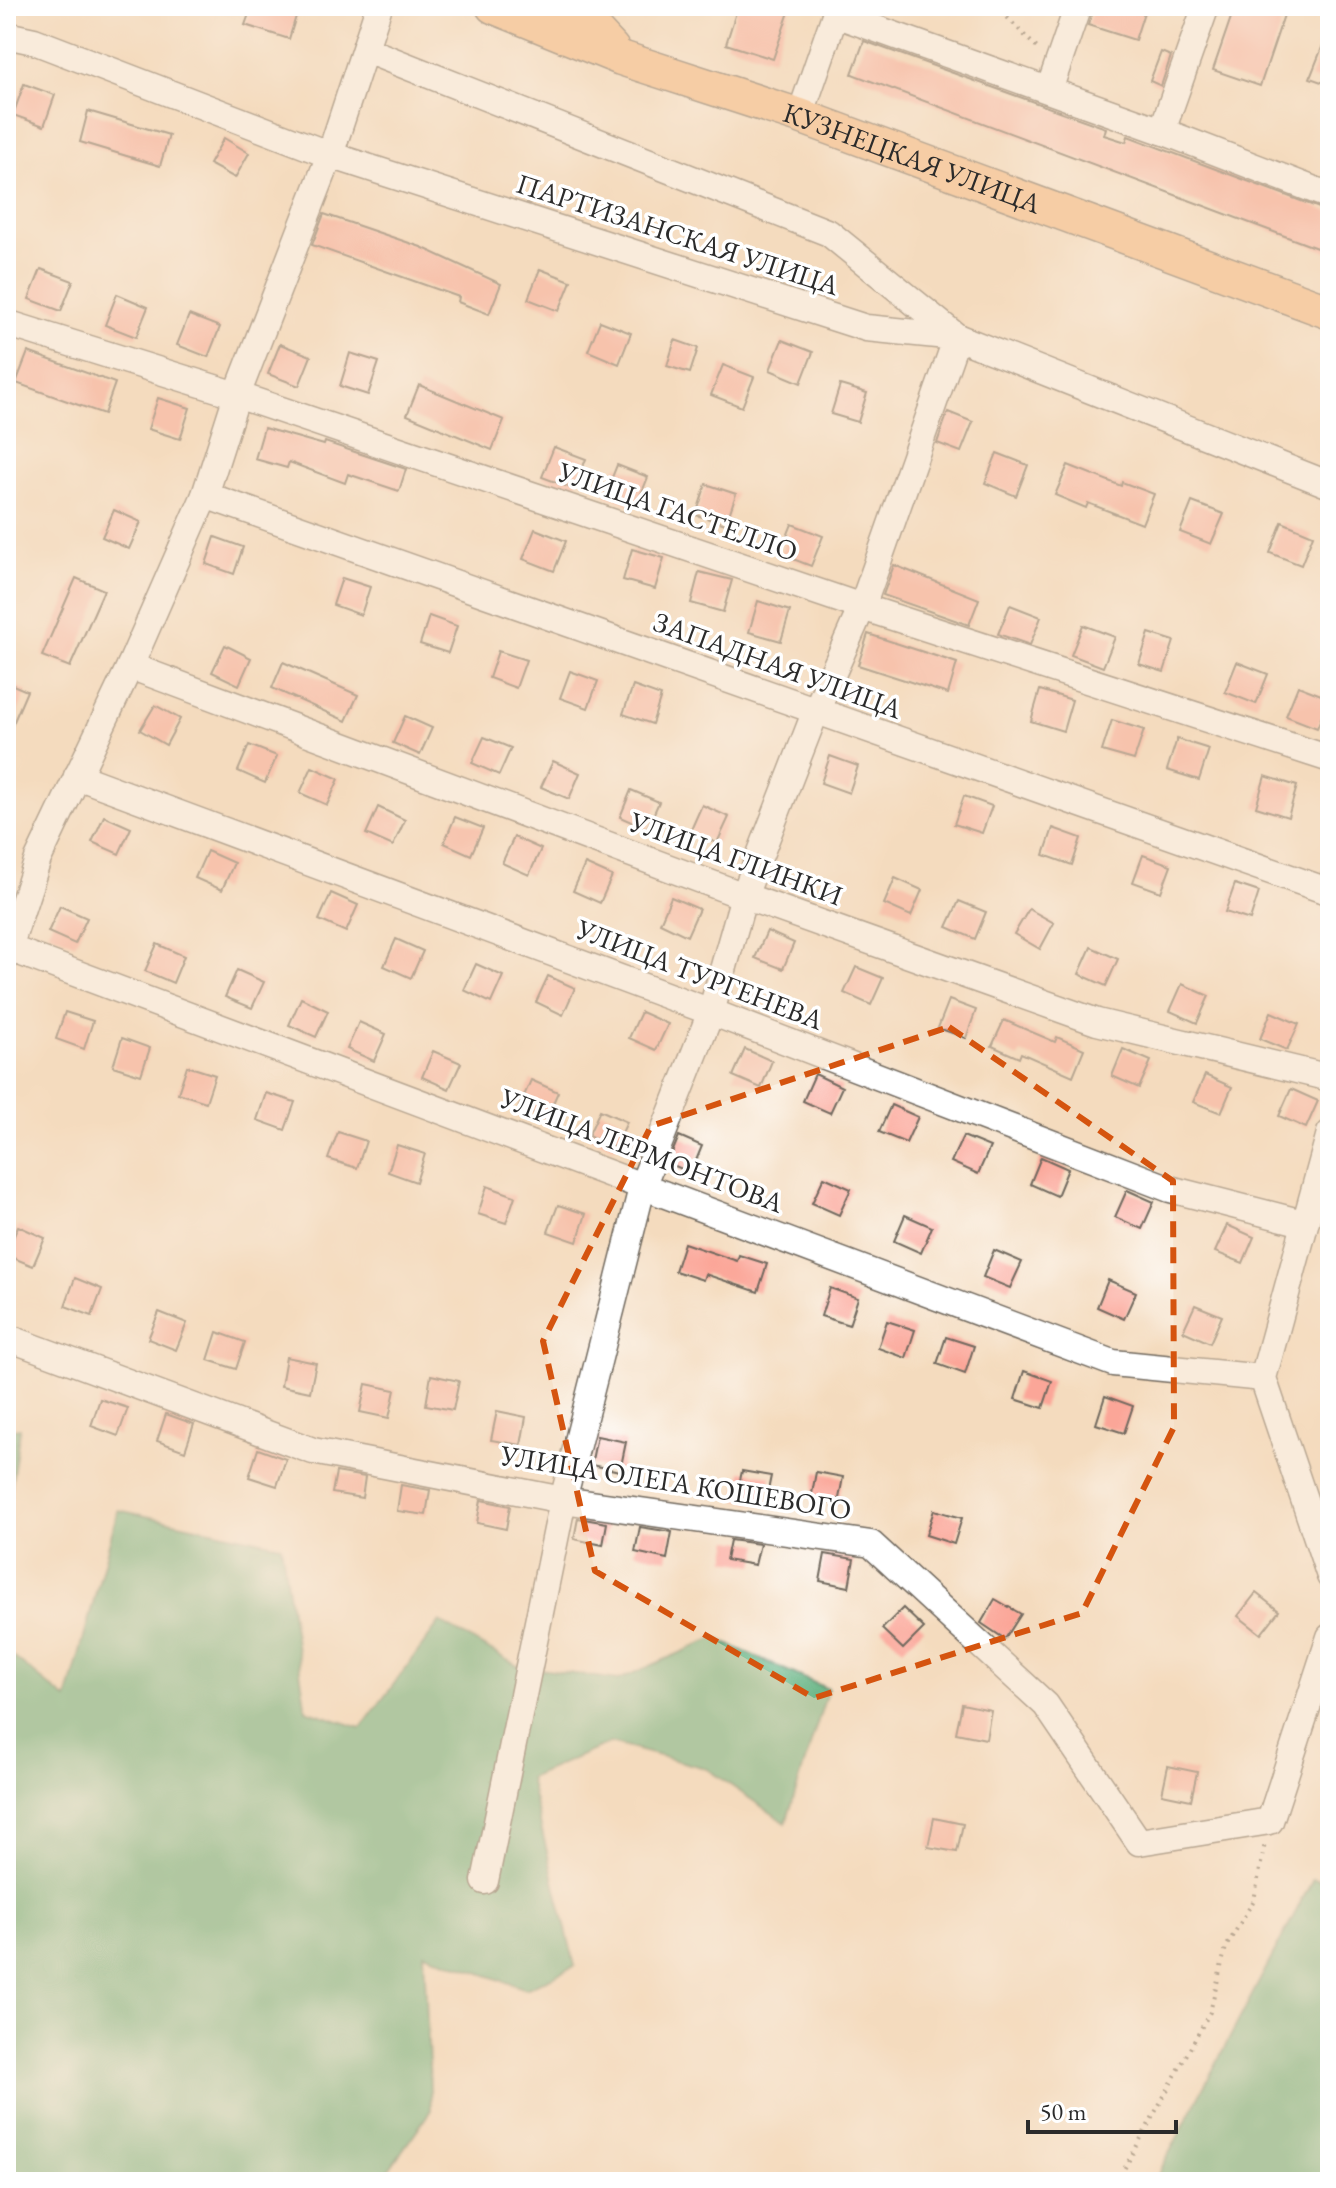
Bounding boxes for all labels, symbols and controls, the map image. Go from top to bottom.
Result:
street label: КУЗНЕЦКАЯ УЛИЦА [779,94,1047,222]
street label: ПАРТИЗАНСКАЯ УЛИЦА [512,165,844,303]
street label: УЛИЦА ГАСТЕЛЛО [552,453,803,569]
street label: ЗАПАДНАЯ УЛИЦА [649,603,908,727]
street label: УЛИЦА ГЛИНКИ [624,803,848,913]
street label: УЛИЦА ТУРГЕНЕВА [570,910,829,1038]
street label: УЛИЦА ЛЕРМОНТОВА [494,1079,789,1221]
street label: УЛИЦА ОЛЕГА КОШЕВОГО [497,1436,854,1528]
scale bar [1028,2084,1176,2134]
text: 50 m [1040,2096,1087,2127]

